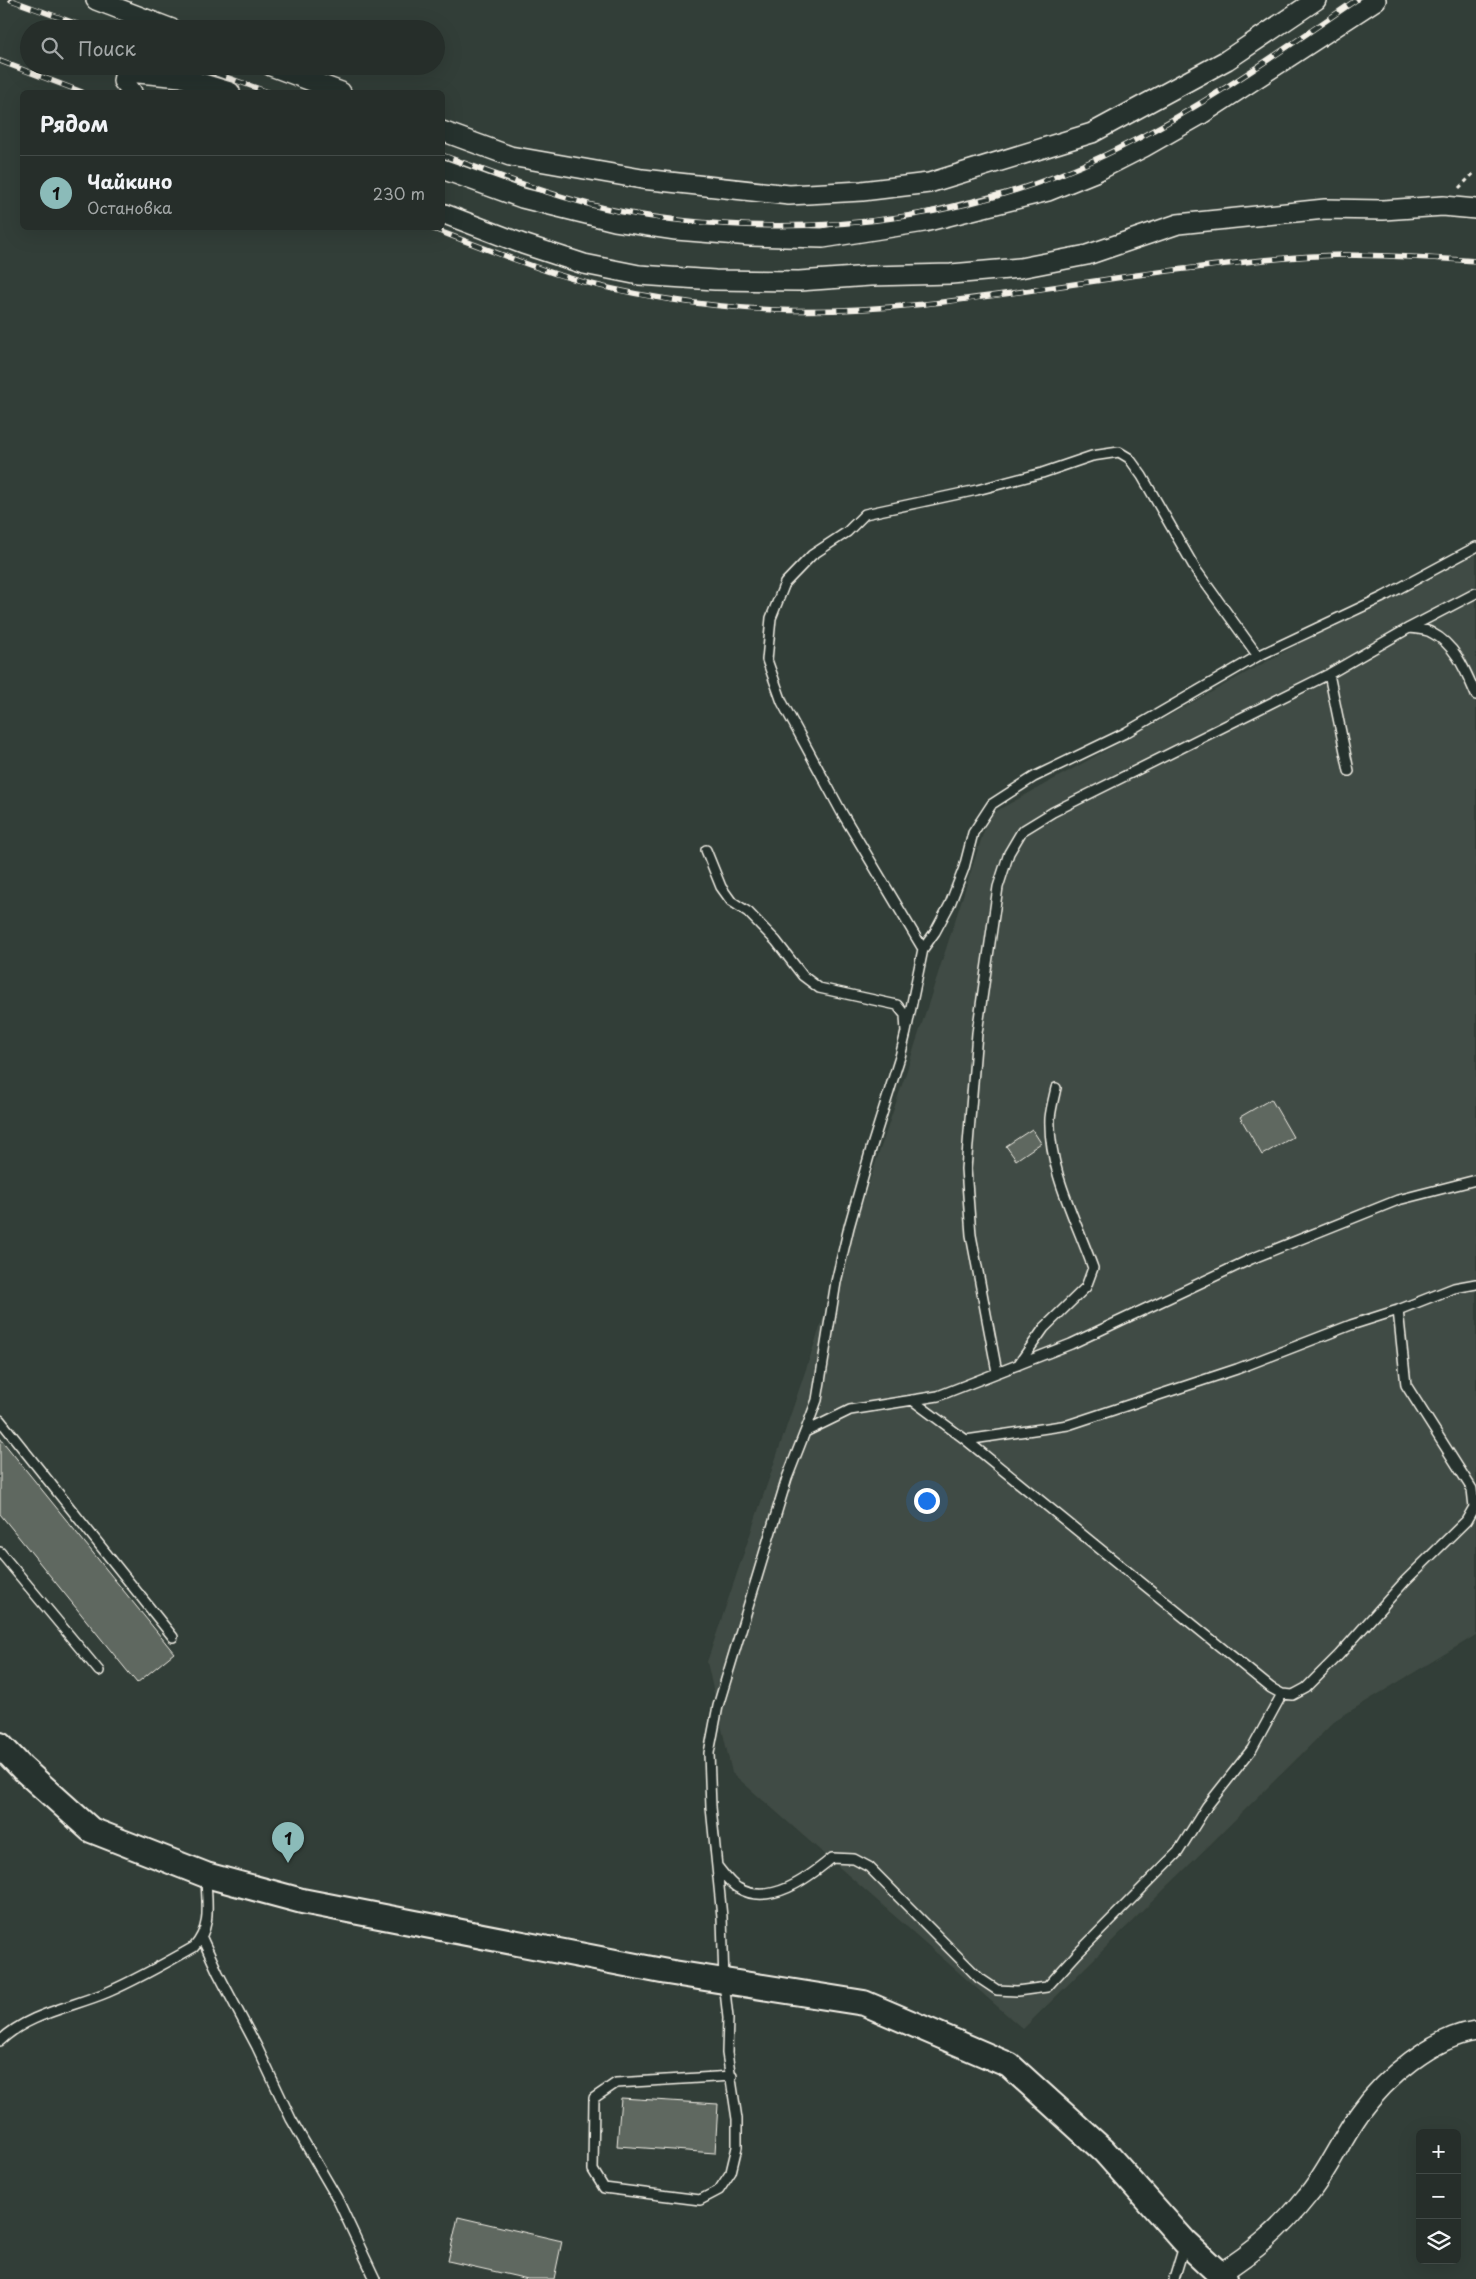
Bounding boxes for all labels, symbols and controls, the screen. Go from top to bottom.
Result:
search box [20,20,445,75]
icon: search [38,34,66,62]
text: Поиск [78,34,136,62]
text: Рядом [40,107,108,139]
text: Чайкино [87,167,172,195]
text: 1 [52,181,60,205]
text: 230 m [373,181,425,205]
text: Остановка [87,195,172,219]
your location [914,1488,940,1514]
pin: 1 [272,1822,304,1863]
map controls [1416,2129,1461,2264]
button: + [1416,2129,1461,2174]
button: − [1416,2174,1461,2219]
button: layers [1416,2219,1461,2264]

